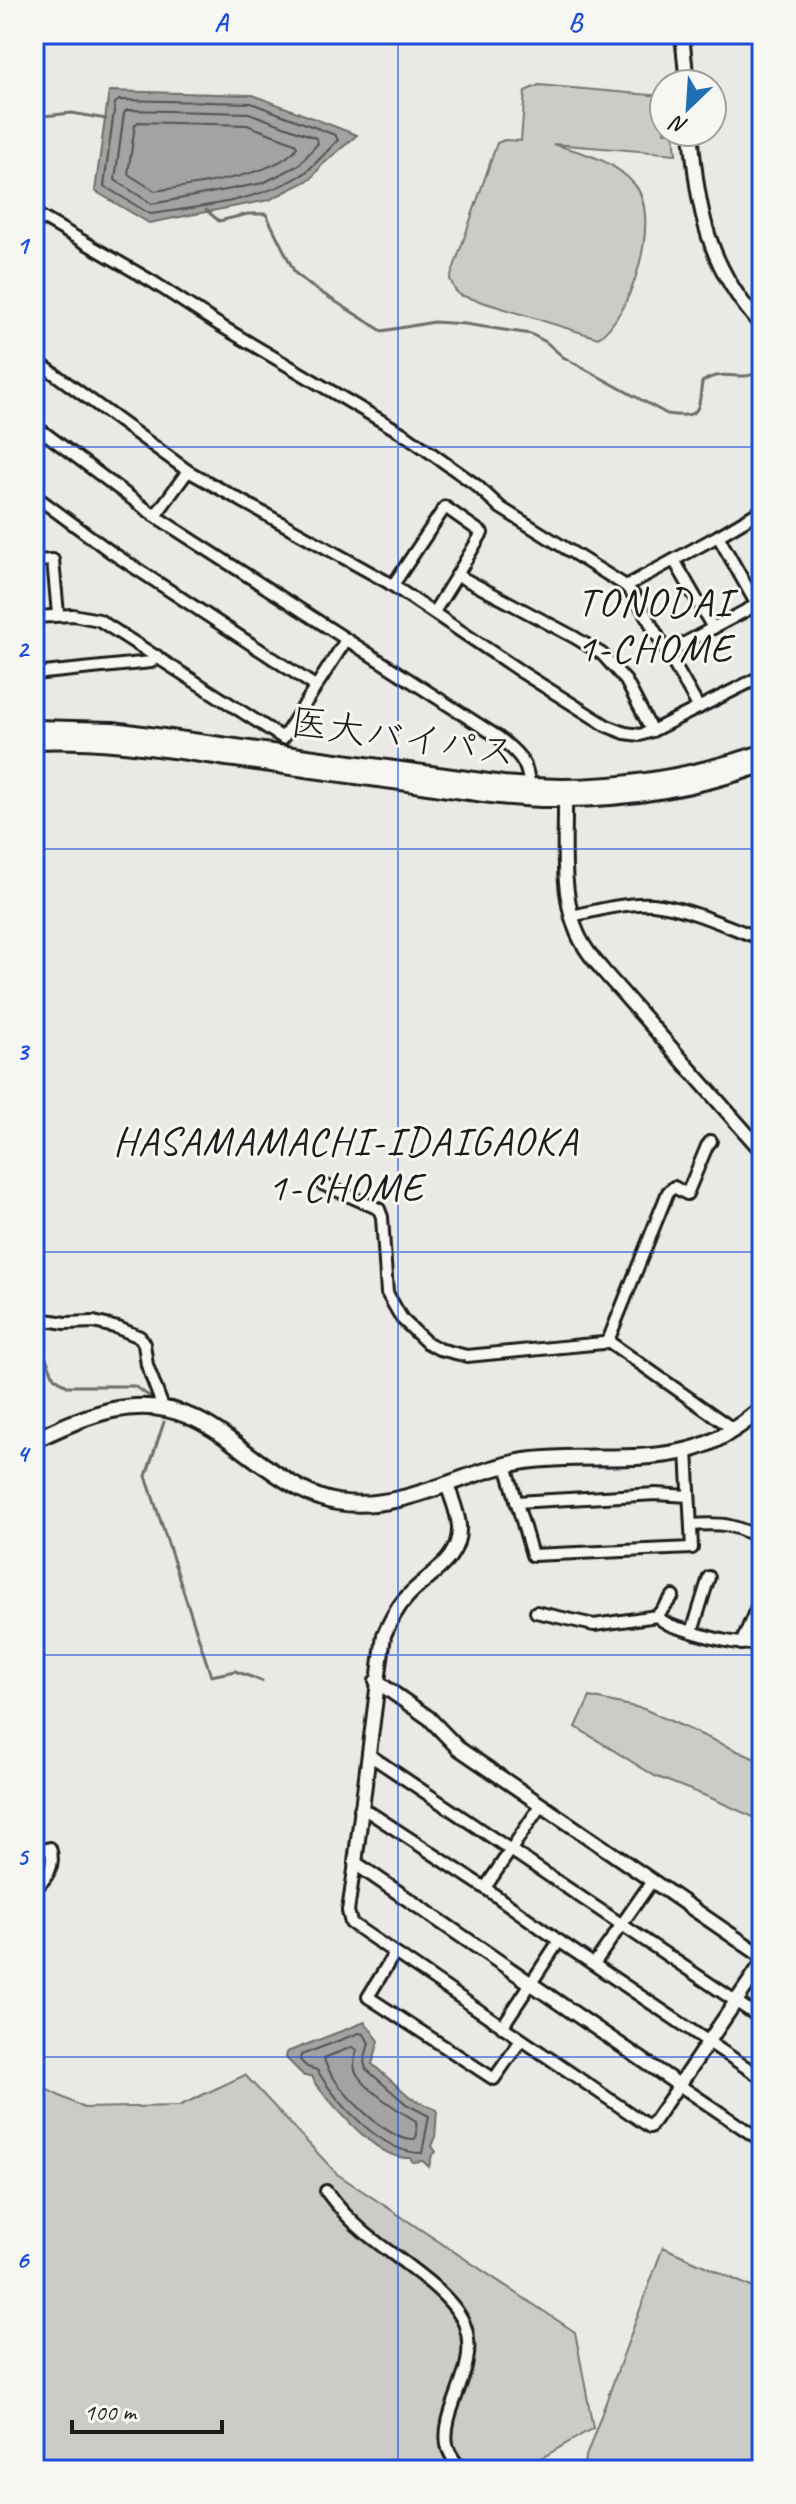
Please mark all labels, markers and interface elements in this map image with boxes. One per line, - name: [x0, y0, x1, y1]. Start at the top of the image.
- text: A: [214, 6, 229, 39]
- text: B: [568, 6, 584, 39]
- north arrow: [648, 68, 728, 148]
- text: N: [665, 108, 692, 141]
- text: 1: [16, 229, 31, 262]
- district label: TONODAI 1-CHOME: [577, 577, 739, 673]
- text: 2: [16, 632, 30, 665]
- street label: 医大バイパス: [287, 698, 519, 776]
- text: 3: [16, 1035, 30, 1068]
- district label: HASAMAMACHI-IDAIGAOKA 1-CHOME: [113, 1116, 579, 1212]
- text: 4: [16, 1437, 31, 1470]
- text: 5: [16, 1840, 30, 1873]
- text: 6: [16, 2243, 30, 2276]
- scale bar: [72, 2384, 222, 2434]
- text: 100 m: [84, 2397, 138, 2427]

